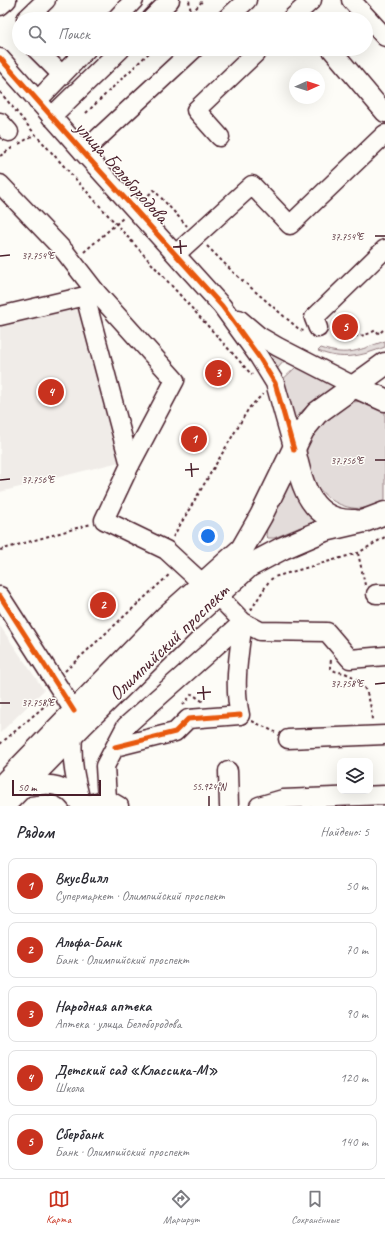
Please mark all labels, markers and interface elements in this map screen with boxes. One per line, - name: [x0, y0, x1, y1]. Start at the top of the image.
- search box: [12, 12, 373, 56]
- icon: search: [26, 23, 48, 45]
- text: Поиск: [58, 25, 90, 44]
- north arrow: [289, 68, 325, 104]
- street label: улица Белобородова: [69, 115, 176, 230]
- text: 37.754°E: [331, 230, 365, 243]
- text: 37.754°E: [22, 249, 56, 262]
- pin: 5: [332, 312, 358, 342]
- pin: 3: [205, 358, 231, 388]
- pin: 4: [38, 377, 64, 407]
- pin: 1: [181, 424, 207, 454]
- text: 37.756°E: [331, 454, 365, 467]
- text: 37.756°E: [22, 473, 56, 486]
- your location: [198, 526, 218, 546]
- street label: Олимпийский проспект: [103, 577, 235, 706]
- pin: 2: [90, 590, 116, 620]
- text: 37.758°E: [331, 677, 365, 690]
- text: 37.758°E: [22, 696, 56, 709]
- map controls: [337, 758, 373, 794]
- button: layers: [337, 758, 373, 794]
- scale bar: [12, 778, 101, 797]
- text: 50 m: [18, 780, 37, 794]
- text: 55.924°N: [192, 780, 228, 793]
- text: Рядом: [16, 822, 54, 843]
- text: Найдено: 5: [321, 824, 369, 840]
- text: ВкусВилл: [55, 869, 107, 888]
- text: 1: [27, 878, 33, 894]
- text: 50 m: [346, 878, 368, 894]
- text: Супермаркет · Олимпийский проспект: [55, 888, 225, 904]
- text: Альфа-Банк: [55, 933, 121, 952]
- text: 2: [27, 942, 33, 958]
- text: 70 m: [346, 942, 368, 958]
- text: Банк · Олимпийский проспект: [55, 952, 189, 968]
- text: Народная аптека: [55, 997, 151, 1016]
- text: 3: [27, 1006, 33, 1022]
- text: 90 m: [346, 1006, 368, 1022]
- text: Аптека · улица Белобородова: [55, 1016, 181, 1032]
- text: Детский сад «Классика-М»: [55, 1061, 218, 1080]
- text: 4: [27, 1070, 33, 1086]
- text: 120 m: [340, 1070, 368, 1086]
- text: Школа: [55, 1080, 84, 1096]
- text: Сбербанк: [55, 1125, 103, 1144]
- text: 5: [27, 1134, 33, 1150]
- text: 140 m: [340, 1134, 368, 1150]
- text: Банк · Олимпийский проспект: [55, 1144, 189, 1160]
- tab: Карта: [46, 1188, 71, 1226]
- tab: Маршрут: [163, 1188, 199, 1226]
- tab: Сохранённые: [291, 1188, 339, 1226]

